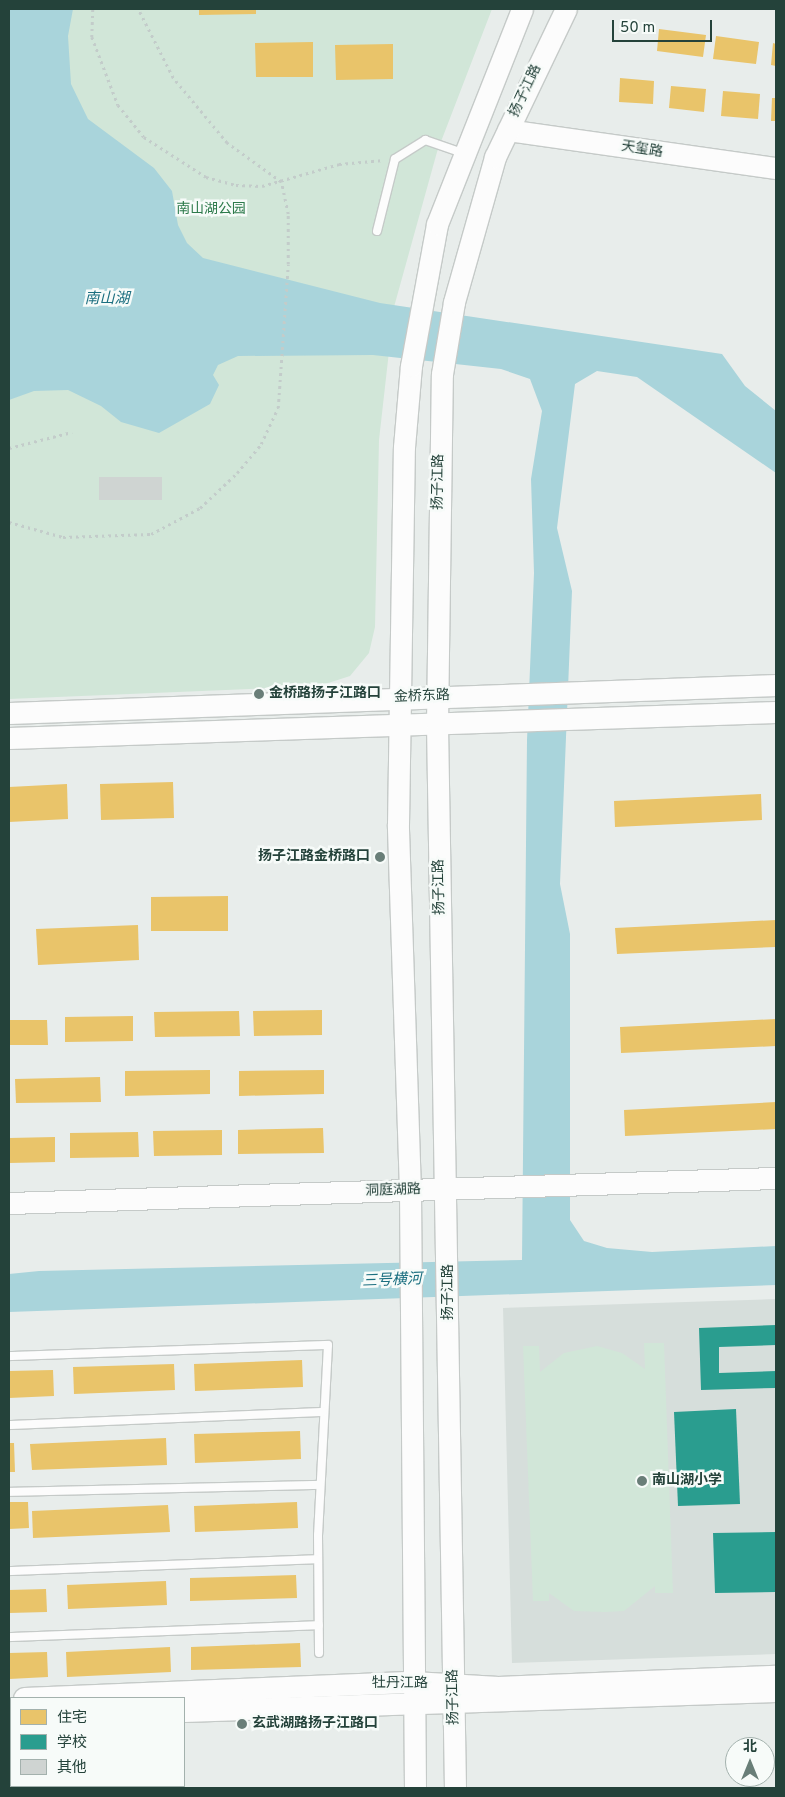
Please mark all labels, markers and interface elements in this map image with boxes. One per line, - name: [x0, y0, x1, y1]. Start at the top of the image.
- scale bar: [615, 10, 715, 42]
- text: 50 m: [620, 19, 655, 38]
- street label: 扬子江路: [507, 62, 545, 120]
- street label: 天玺路: [620, 138, 664, 162]
- park label: 南山湖公园: [176, 202, 246, 218]
- water label: 南山湖: [85, 291, 129, 309]
- street label: 扬子江路: [430, 454, 448, 510]
- place label: 金桥路扬子江路口: [269, 686, 381, 702]
- marker: 金桥路扬子江路口: [253, 688, 265, 700]
- street label: 金桥东路: [394, 688, 450, 706]
- place label: 扬子江路金桥路口: [258, 849, 370, 865]
- marker: 扬子江路金桥路口: [374, 851, 386, 863]
- street label: 扬子江路: [431, 859, 449, 915]
- street label: 洞庭湖路: [365, 1182, 421, 1200]
- street label: 扬子江路: [441, 1264, 457, 1320]
- water label: 三号横河: [362, 1271, 422, 1291]
- place label: 南山湖小学: [652, 1473, 722, 1489]
- marker: 南山湖小学: [636, 1475, 648, 1487]
- street label: 扬子江路: [445, 1669, 463, 1725]
- street label: 牡丹江路: [372, 1676, 428, 1692]
- legend: [10, 1697, 185, 1787]
- text: 住宅: [57, 1709, 87, 1728]
- place label: 玄武湖路扬子江路口: [252, 1716, 378, 1732]
- marker: 玄武湖路扬子江路口: [236, 1718, 248, 1730]
- text: 学校: [57, 1734, 87, 1753]
- north arrow: [725, 1737, 775, 1787]
- text: 北: [743, 1739, 757, 1756]
- text: 其他: [57, 1759, 87, 1778]

